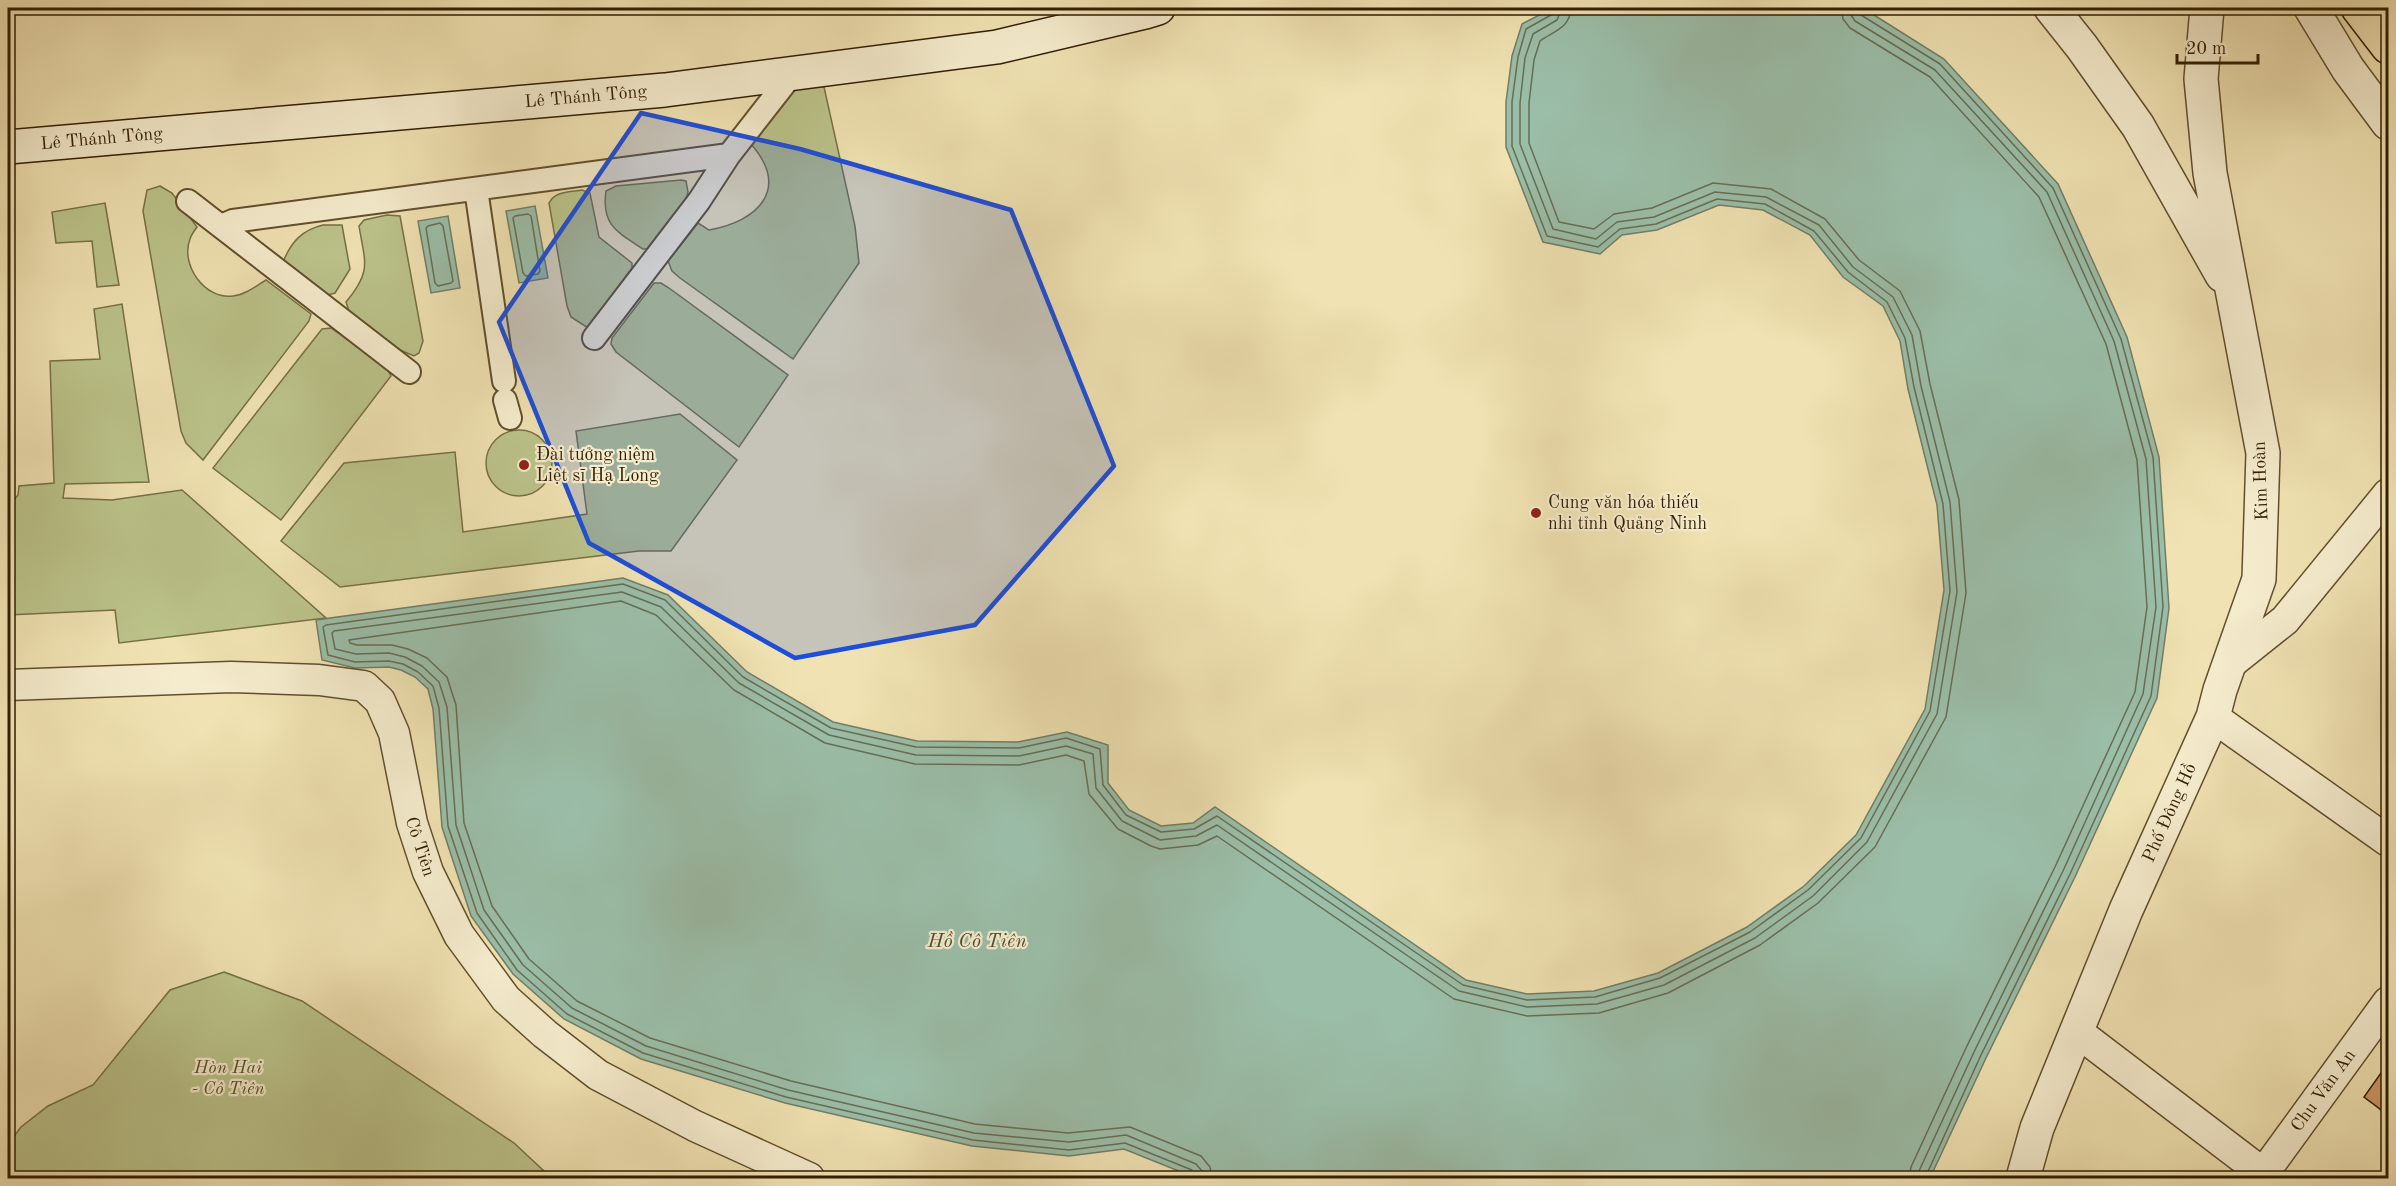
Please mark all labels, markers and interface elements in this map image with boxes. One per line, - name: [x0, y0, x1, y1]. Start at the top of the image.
- scale bar: [2177, 27, 2258, 65]
- text: 20 m: [2186, 40, 2226, 58]
- street label: Lê Thánh Tông: [524, 83, 648, 111]
- street label: Lê Thánh Tông: [40, 125, 164, 153]
- street label: Kim Hoàn: [2251, 441, 2271, 521]
- place label: Đài tưởng niệm Liệt sĩ Hạ Long: [536, 446, 659, 485]
- marker: Đài tưởng niệm Liệt sĩ Hạ Long: [517, 458, 531, 472]
- place label: Cung văn hóa thiếu nhi tỉnh Quảng Ninh: [1548, 493, 1707, 533]
- marker: Cung văn hóa thiếu nhi tỉnh Quảng Ninh: [1529, 506, 1543, 520]
- street label: Phố Đông Hồ: [2140, 759, 2200, 865]
- street label: Cô Tiên: [402, 815, 438, 879]
- water label: Hồ Cô Tiên: [926, 931, 1027, 952]
- street label: Chu Văn An: [2288, 1046, 2359, 1135]
- park label: Hòn Hai - Cô Tiên: [191, 1059, 265, 1098]

